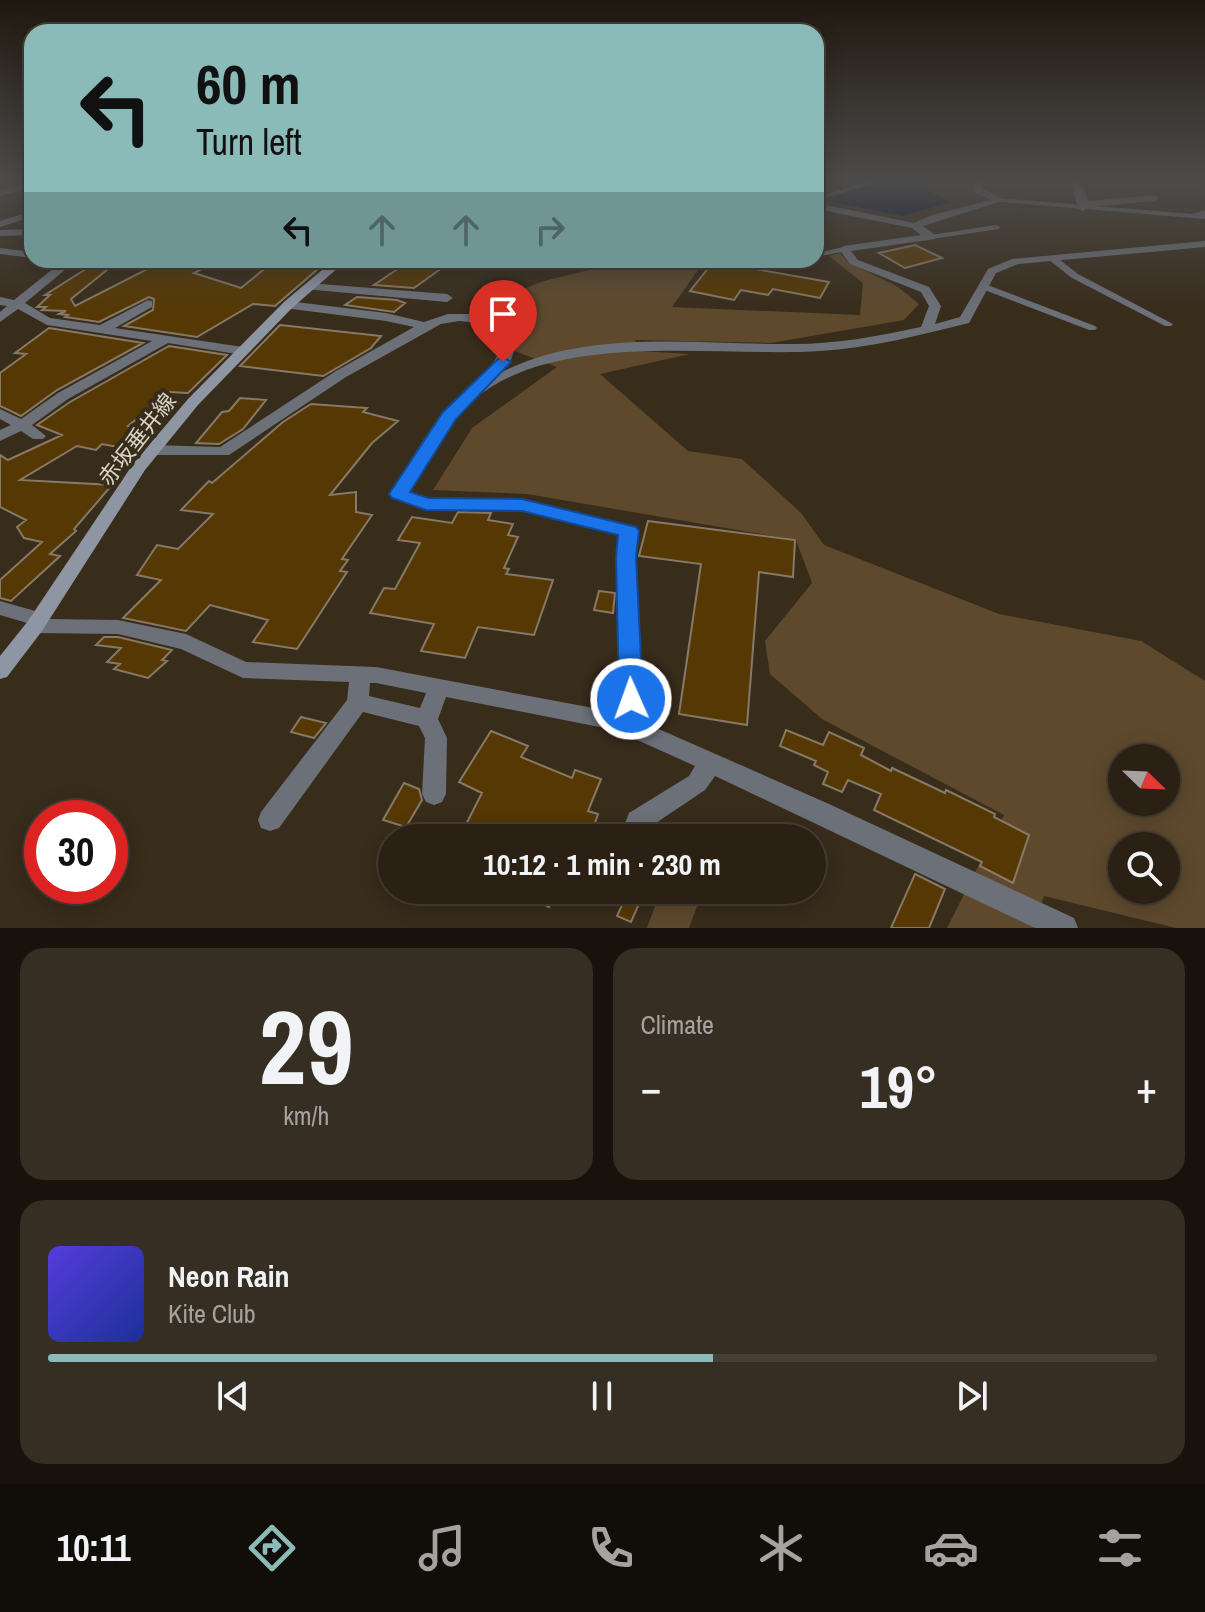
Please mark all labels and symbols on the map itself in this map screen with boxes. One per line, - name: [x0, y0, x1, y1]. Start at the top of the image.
- pin: [469, 280, 537, 362]
- street label: 赤坂垂井線: [91, 386, 183, 492]
- position arrow: [589, 657, 673, 741]
- north arrow: [1108, 744, 1180, 816]
- speed limit sign: 30: [24, 800, 128, 904]

